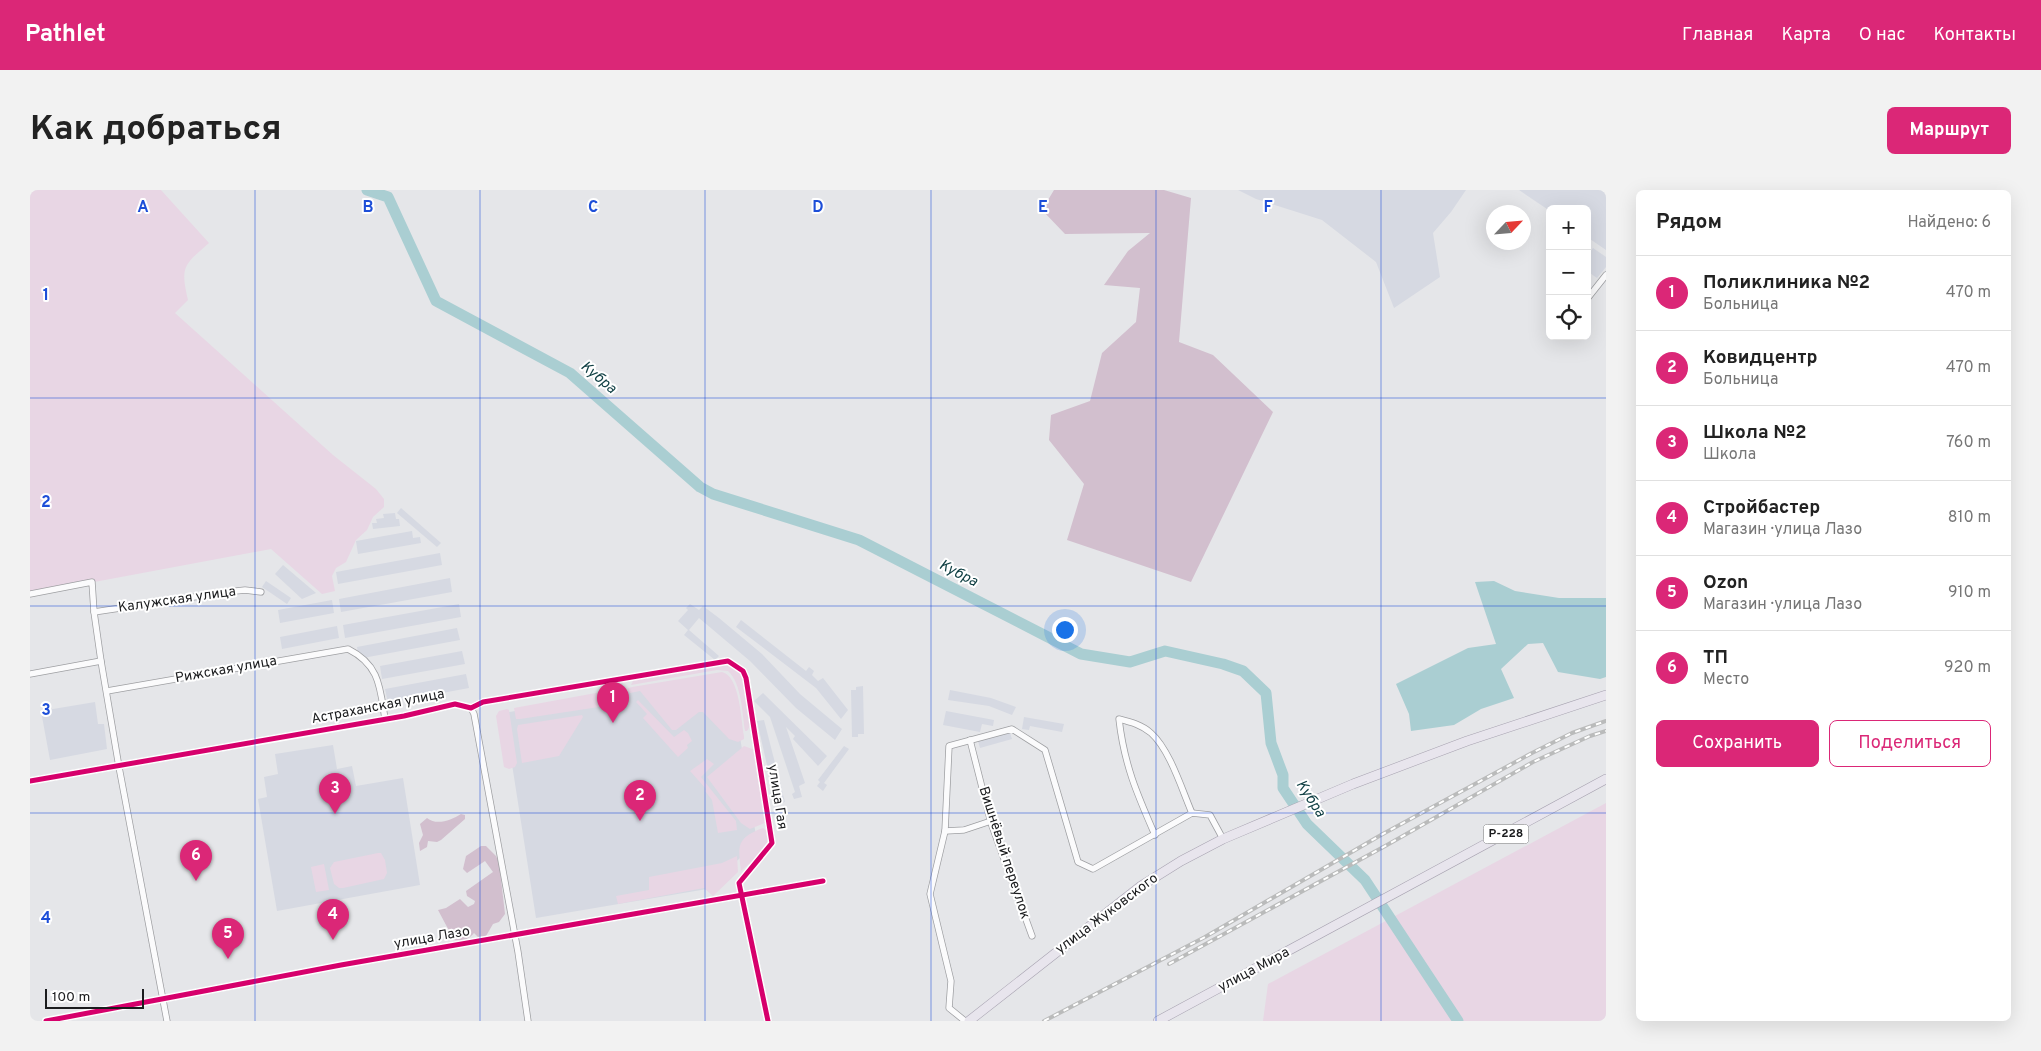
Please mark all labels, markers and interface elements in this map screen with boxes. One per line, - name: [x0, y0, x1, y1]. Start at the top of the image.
- text: Pathlet: [25, 20, 106, 50]
- text: Главная: [1682, 24, 1753, 47]
- text: Карта: [1781, 24, 1831, 47]
- text: О нас: [1859, 24, 1905, 47]
- text: Контакты: [1933, 24, 2016, 47]
- button: Маршрут: [1887, 107, 2011, 154]
- text: Как добраться: [30, 108, 282, 152]
- text: A: [137, 198, 149, 218]
- text: B: [362, 198, 374, 218]
- text: C: [588, 198, 598, 218]
- text: D: [812, 198, 824, 218]
- text: E: [1038, 198, 1048, 218]
- text: F: [1263, 198, 1273, 218]
- north arrow: [1486, 205, 1531, 250]
- map controls: [1546, 205, 1591, 340]
- button: +: [1546, 205, 1591, 250]
- text: Рядом: [1656, 209, 1722, 236]
- text: Найдено: 6: [1908, 213, 1991, 233]
- button: −: [1546, 250, 1591, 295]
- text: Поликлиника №2: [1703, 271, 1870, 295]
- text: 1: [1669, 283, 1675, 303]
- text: 470 m: [1946, 283, 1991, 303]
- text: 1: [43, 286, 49, 306]
- button: locate: [1546, 295, 1591, 340]
- text: Больница: [1703, 295, 1778, 315]
- text: Ковидцентр: [1703, 346, 1817, 370]
- water label: Кубра: [576, 358, 620, 399]
- text: 2: [1667, 358, 1677, 378]
- text: 470 m: [1946, 358, 1991, 378]
- text: Больница: [1703, 370, 1778, 390]
- text: Школа №2: [1703, 421, 1807, 445]
- text: 3: [1667, 433, 1677, 453]
- text: 760 m: [1946, 433, 1991, 453]
- text: Школа: [1703, 445, 1756, 465]
- text: 2: [41, 493, 51, 513]
- text: Стройбастер: [1703, 496, 1820, 520]
- text: 4: [1667, 508, 1677, 528]
- text: 810 m: [1948, 508, 1991, 528]
- text: Магазин · улица Лазо: [1703, 520, 1862, 540]
- water label: Кубра: [935, 556, 981, 592]
- text: Ozon: [1703, 571, 1748, 595]
- street label: Калужская улица: [117, 583, 237, 617]
- text: 5: [1667, 583, 1677, 603]
- text: 910 m: [1948, 583, 1991, 603]
- text: Магазин · улица Лазо: [1703, 595, 1862, 615]
- your location: [1052, 617, 1078, 643]
- text: ТП: [1703, 646, 1728, 670]
- street label: Рижская улица: [174, 653, 278, 687]
- text: 6: [1667, 658, 1677, 678]
- text: 920 m: [1944, 658, 1991, 678]
- text: Место: [1703, 670, 1749, 690]
- pin: 1: [597, 682, 629, 723]
- street label: Астраханская улица: [310, 686, 446, 728]
- text: 3: [41, 701, 51, 721]
- button: Сохранить: [1656, 720, 1819, 767]
- button: Поделиться: [1829, 720, 1991, 767]
- street label: улица Гая: [763, 763, 791, 831]
- pin: 3: [319, 773, 351, 814]
- water label: Кубра: [1291, 777, 1329, 822]
- pin: 2: [624, 780, 656, 821]
- street label: Вишнёвый переулок: [975, 785, 1033, 921]
- road number: Р-228: [1484, 824, 1528, 844]
- pin: 6: [180, 840, 212, 881]
- street label: улица Жуковского: [1052, 870, 1162, 958]
- pin: 4: [317, 899, 349, 940]
- text: 4: [41, 909, 51, 929]
- pin: 5: [212, 918, 244, 959]
- street label: улица Лазо: [393, 923, 471, 953]
- street label: улица Мира: [1215, 944, 1293, 996]
- scale bar: [45, 986, 144, 1009]
- text: 100 m: [52, 989, 90, 1006]

